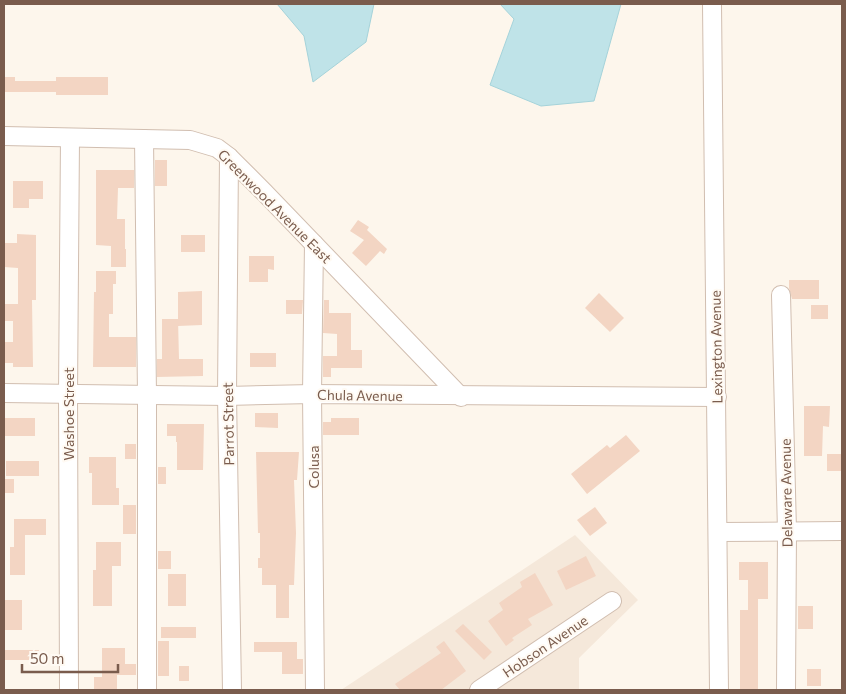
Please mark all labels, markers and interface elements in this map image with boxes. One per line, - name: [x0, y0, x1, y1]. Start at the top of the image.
- street label: Greenwood Avenue East: [215, 146, 336, 267]
- street label: Lexington Avenue: [707, 290, 725, 404]
- street label: Washoe Street: [60, 367, 77, 461]
- street label: Parrot Street: [219, 382, 237, 466]
- street label: Chula Avenue: [317, 386, 403, 404]
- street label: Delaware Avenue: [777, 438, 795, 548]
- street label: Colusa: [305, 445, 322, 489]
- street label: Hobson Avenue: [499, 611, 591, 681]
- scale bar: [22, 642, 119, 674]
- text: 50 m: [30, 649, 64, 667]

